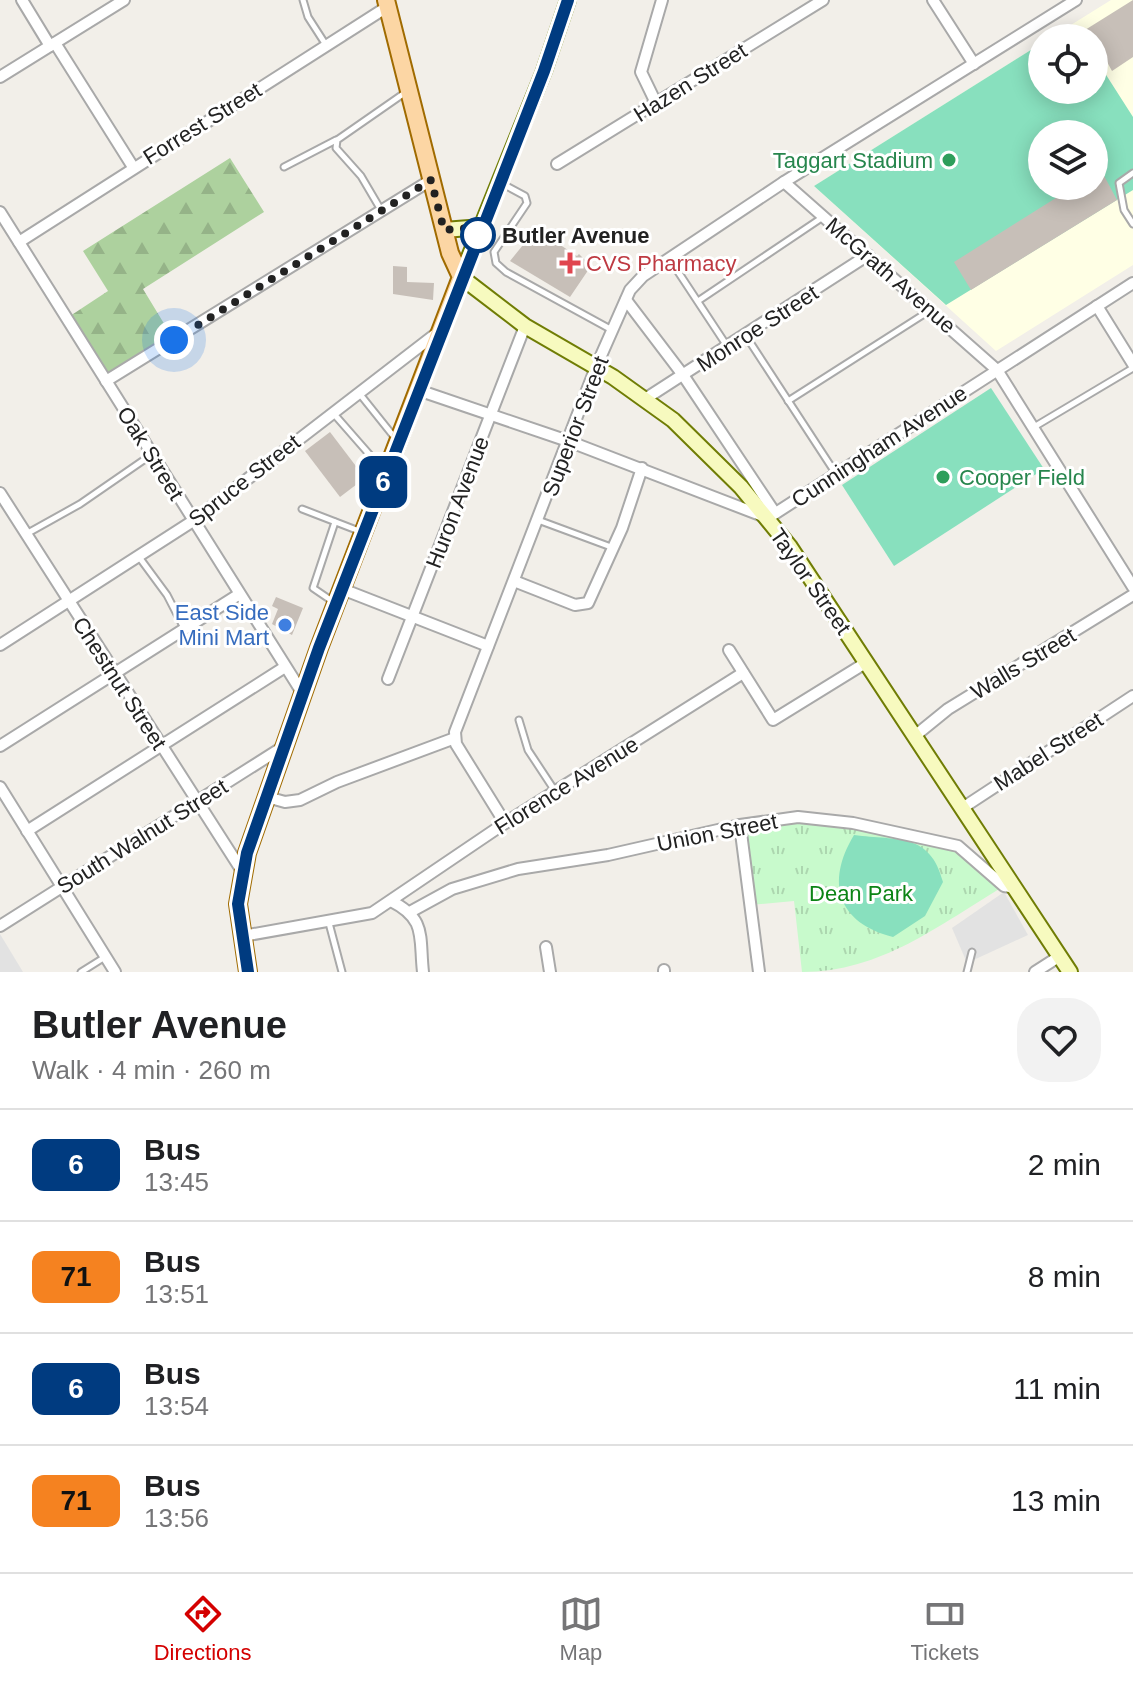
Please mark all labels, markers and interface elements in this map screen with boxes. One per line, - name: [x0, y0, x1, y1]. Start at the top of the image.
- map controls: [1028, 24, 1108, 200]
- button: locate: [1028, 24, 1108, 104]
- street label: Hazen Street: [629, 38, 751, 127]
- street label: Forrest Street: [139, 77, 266, 170]
- button: layers: [1028, 120, 1108, 200]
- place label: Taggart Stadium: [773, 148, 933, 173]
- marker: Taggart Stadium: [940, 151, 958, 169]
- street label: McGrath Avenue: [821, 212, 961, 338]
- marker: Butler Avenue: [461, 218, 495, 252]
- place label: Butler Avenue: [502, 223, 650, 248]
- place label: CVS Pharmacy: [586, 251, 736, 276]
- marker: CVS Pharmacy: [561, 254, 579, 272]
- street label: Monroe Street: [692, 280, 823, 377]
- your location: [154, 320, 194, 360]
- street label: Superior Street: [537, 353, 614, 500]
- street label: Cunningham Avenue: [787, 380, 972, 512]
- street label: Oak Street: [112, 402, 189, 504]
- street label: Spruce Street: [184, 429, 305, 532]
- street label: Huron Avenue: [421, 433, 494, 572]
- line badge: 6: [357, 456, 409, 508]
- place label: Cooper Field: [959, 465, 1085, 490]
- text: 6: [375, 466, 391, 497]
- marker: Cooper Field: [934, 468, 952, 486]
- street label: Taylor Street: [765, 524, 856, 639]
- place label: East Side Mini Mart: [175, 600, 269, 650]
- street label: Chestnut Street: [67, 612, 172, 754]
- marker: East Side Mini Mart: [276, 616, 294, 634]
- street label: Walls Street: [966, 622, 1080, 704]
- street label: Mabel Street: [989, 707, 1107, 796]
- street label: Florence Avenue: [490, 731, 643, 840]
- street label: South Walnut Street: [52, 774, 232, 899]
- street label: Union Street: [655, 809, 780, 856]
- park label: Dean Park: [809, 881, 914, 906]
- button: heart: [1017, 998, 1101, 1082]
- text: Butler Avenue: [32, 1004, 287, 1046]
- text: Walk · 4 min · 260 m: [32, 1055, 271, 1085]
- text: Bus: [144, 1133, 201, 1166]
- text: 2 min: [1028, 1148, 1101, 1181]
- text: 6: [68, 1149, 84, 1180]
- text: 13:45: [144, 1167, 209, 1197]
- text: Bus: [144, 1245, 201, 1278]
- text: 8 min: [1028, 1260, 1101, 1293]
- text: 71: [60, 1261, 92, 1292]
- text: 13:51: [144, 1279, 209, 1309]
- text: Bus: [144, 1357, 201, 1390]
- text: 11 min: [1013, 1372, 1101, 1405]
- text: 6: [68, 1373, 84, 1404]
- text: 13:54: [144, 1391, 209, 1421]
- text: Bus: [144, 1469, 201, 1502]
- text: 13 min: [1011, 1484, 1101, 1517]
- text: 71: [60, 1485, 92, 1516]
- text: 13:56: [144, 1503, 209, 1533]
- tab: Directions: [154, 1592, 252, 1666]
- tab: Map: [559, 1592, 603, 1666]
- tab: Tickets: [910, 1592, 979, 1666]

